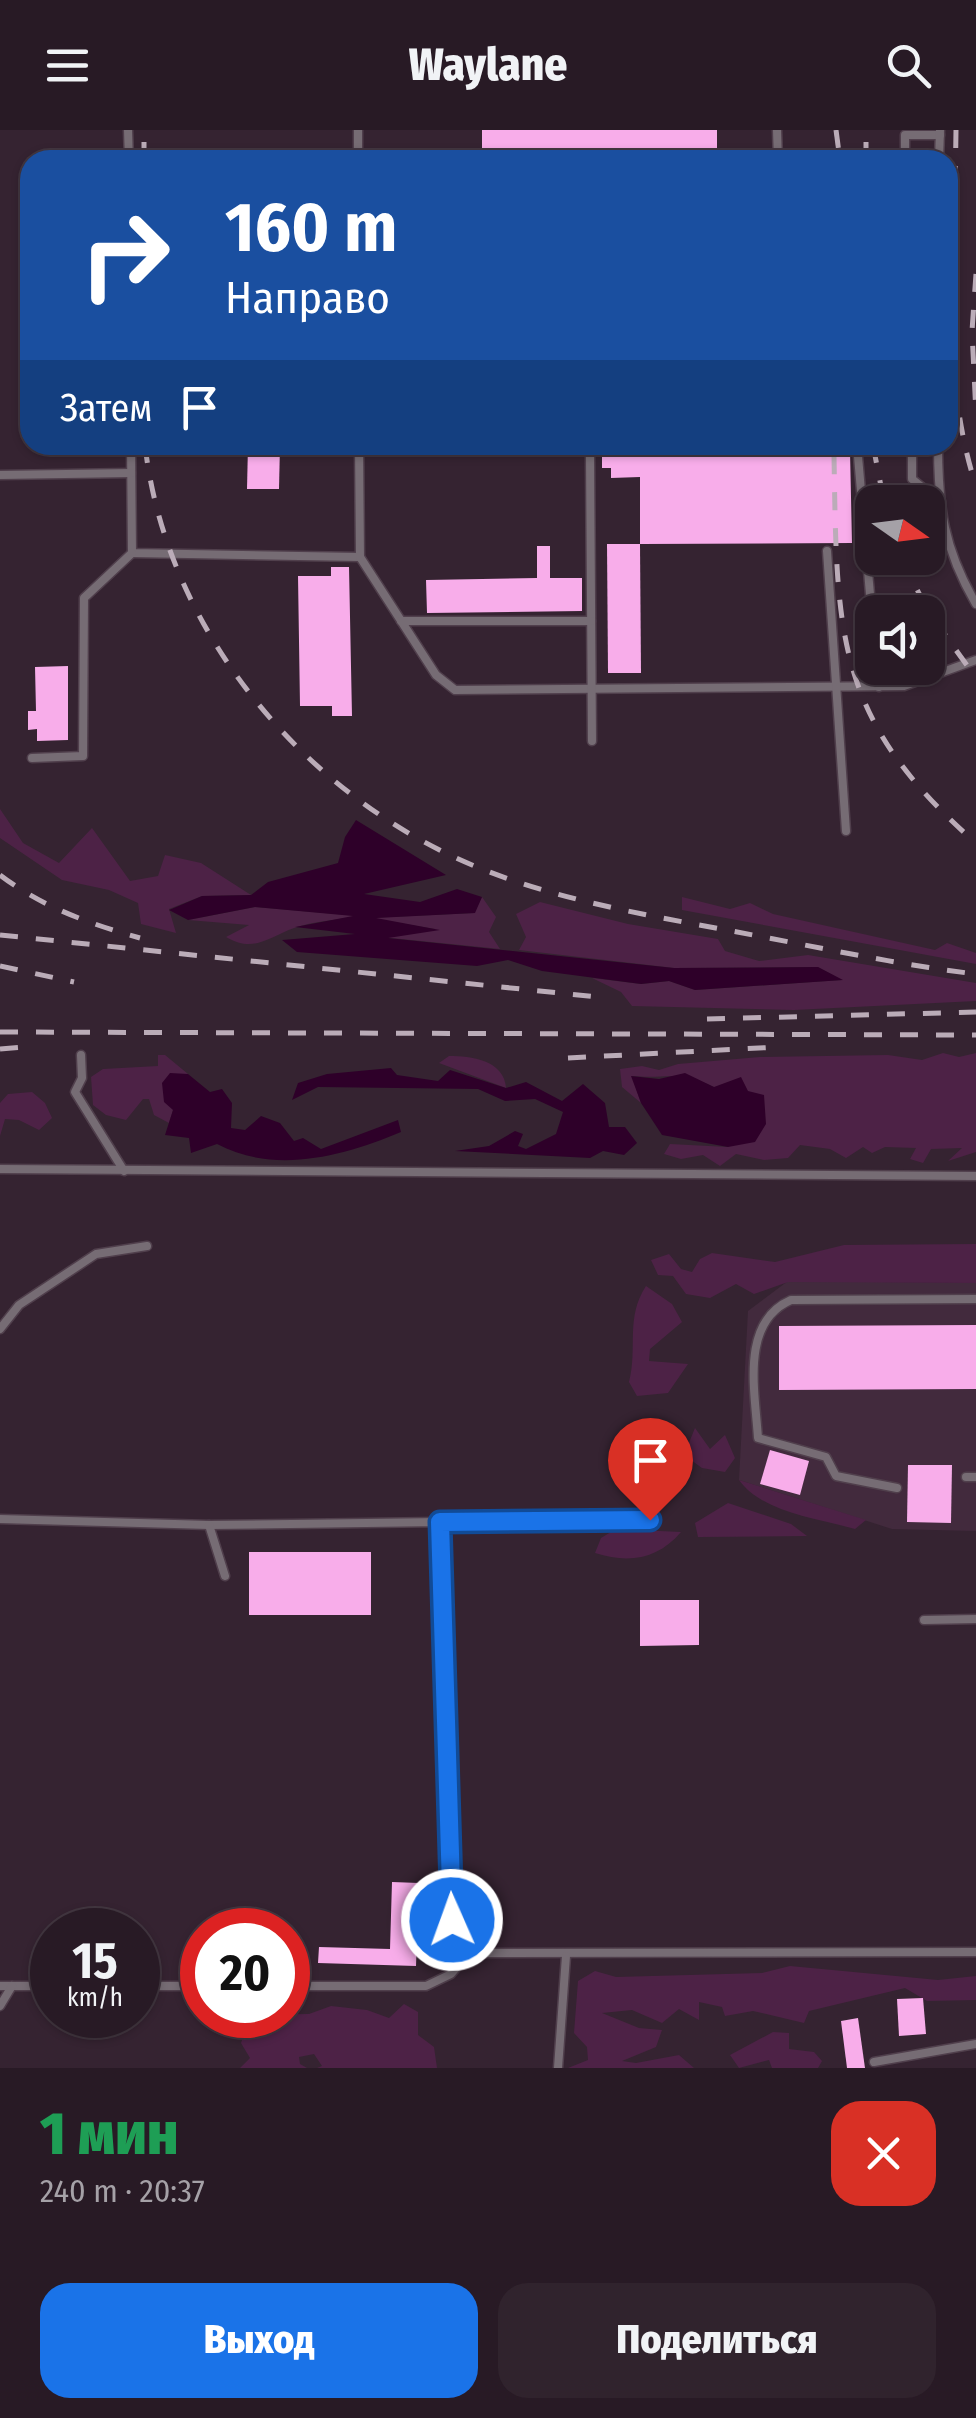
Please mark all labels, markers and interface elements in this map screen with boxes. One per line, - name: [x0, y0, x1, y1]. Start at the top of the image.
- icon: menu: [40, 38, 95, 93]
- text: Waylane: [409, 38, 567, 92]
- icon: search: [881, 38, 936, 93]
- text: 160 m: [225, 186, 397, 270]
- icon: right: [60, 190, 190, 320]
- text: Направо: [225, 271, 390, 325]
- icon: arrive: [172, 380, 227, 435]
- text: Затем: [60, 385, 152, 431]
- north arrow: [855, 485, 945, 575]
- map controls: [855, 485, 945, 685]
- button: sound: [855, 595, 945, 685]
- pin: [608, 1418, 693, 1521]
- icon: arrive: [623, 1433, 678, 1488]
- position arrow: [400, 1868, 504, 1972]
- speed limit sign: 20: [180, 1908, 310, 2038]
- text: 15: [72, 1931, 118, 1991]
- text: km/h: [67, 1983, 123, 2013]
- text: 1 мин: [40, 2098, 179, 2170]
- button: close: [831, 2101, 936, 2206]
- text: 240 m · 20:37: [40, 2172, 205, 2210]
- button: Выход: [40, 2283, 478, 2398]
- button: Поделиться: [498, 2283, 936, 2398]

